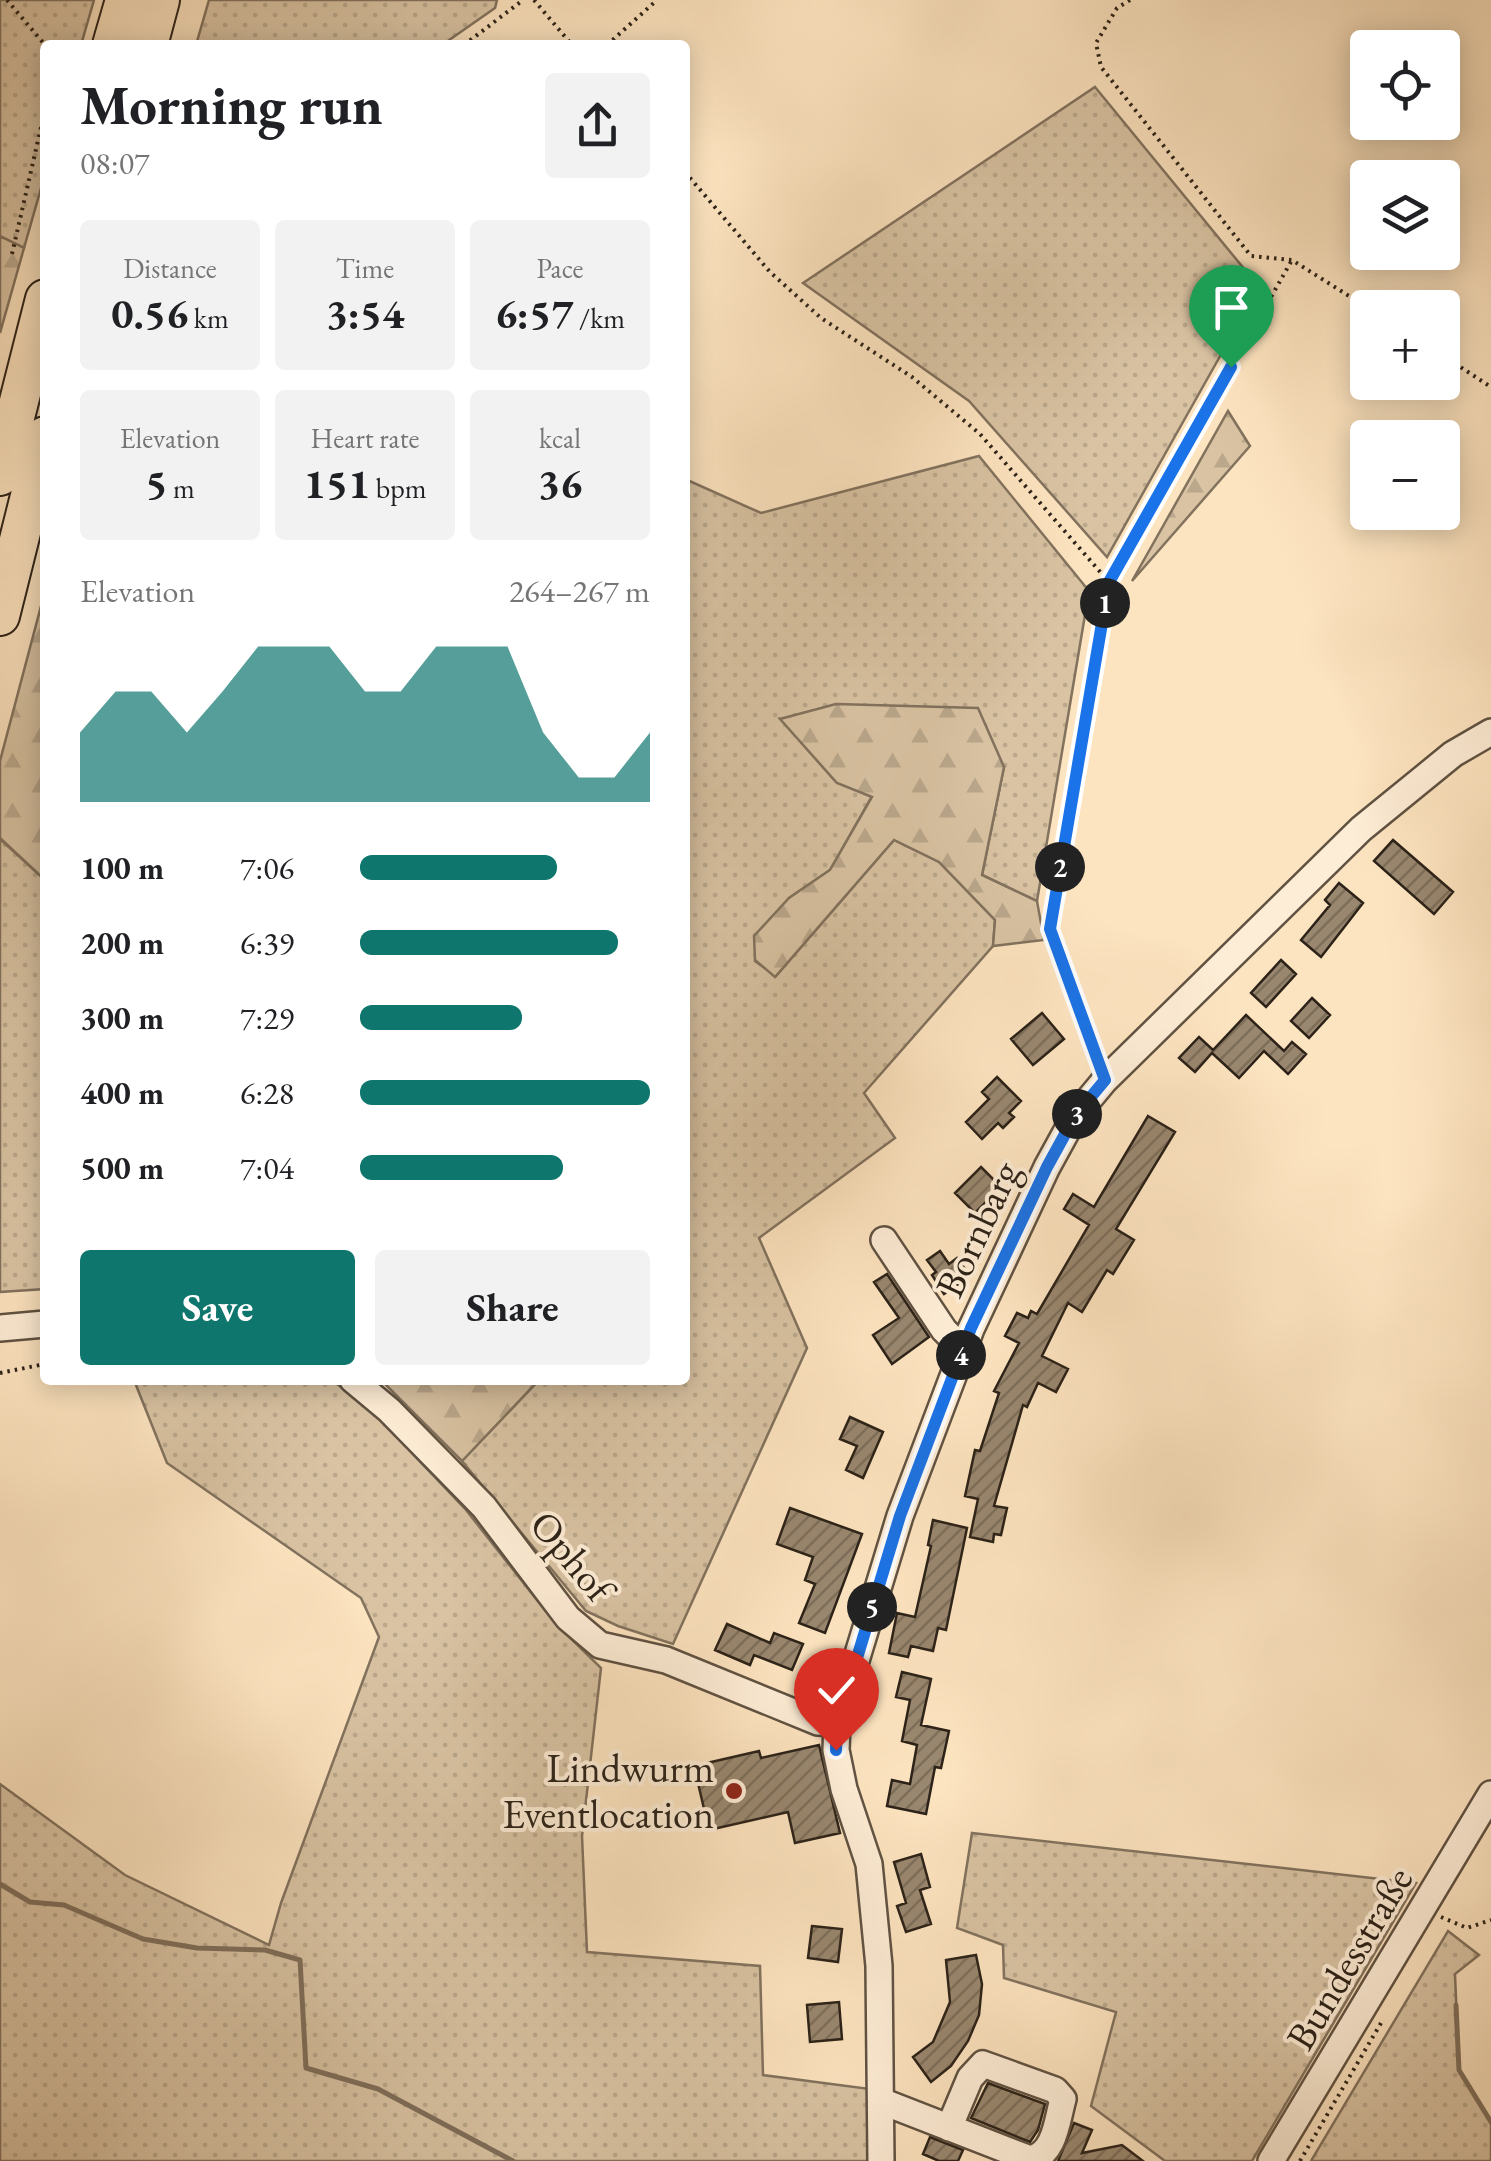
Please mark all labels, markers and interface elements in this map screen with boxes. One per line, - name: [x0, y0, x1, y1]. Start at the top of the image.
- map controls: [1350, 30, 1460, 530]
- button: locate: [1350, 30, 1460, 140]
- text: Morning run: [80, 69, 383, 140]
- button: share: [545, 73, 650, 178]
- text: 08:07: [80, 142, 149, 184]
- button: layers: [1350, 160, 1460, 270]
- text: Distance: [123, 250, 217, 286]
- text: Time: [336, 250, 394, 286]
- text: Pace: [537, 250, 583, 286]
- pin: [1189, 265, 1274, 368]
- icon: arrive: [1204, 280, 1259, 335]
- text: 0.56: [111, 286, 188, 341]
- text: 3:54: [326, 286, 404, 341]
- text: 6:57: [495, 286, 573, 341]
- button: +: [1350, 290, 1460, 400]
- text: km: [188, 300, 229, 336]
- text: /km: [573, 300, 625, 336]
- text: Elevation: [120, 420, 220, 456]
- text: Heart rate: [311, 420, 419, 456]
- text: kcal: [539, 420, 581, 456]
- button: −: [1350, 420, 1460, 530]
- text: 5: [145, 456, 167, 511]
- text: 151: [304, 456, 370, 511]
- text: 36: [538, 456, 582, 511]
- text: m: [167, 470, 195, 506]
- text: bpm: [370, 470, 427, 506]
- text: Elevation: [80, 570, 195, 612]
- text: 264–267 m: [509, 570, 650, 612]
- pin: 1: [1080, 578, 1130, 628]
- text: 1: [1098, 585, 1112, 621]
- pin: 2: [1035, 842, 1085, 892]
- text: 100 m: [80, 847, 164, 889]
- text: 7:06: [240, 847, 294, 889]
- text: 2: [1053, 849, 1067, 885]
- text: 200 m: [80, 922, 164, 964]
- text: 6:39: [240, 922, 294, 964]
- text: 300 m: [80, 997, 164, 1039]
- text: 7:29: [240, 997, 294, 1039]
- text: 400 m: [80, 1072, 164, 1114]
- text: 6:28: [240, 1072, 294, 1114]
- pin: 3: [1052, 1089, 1102, 1139]
- text: 3: [1070, 1096, 1084, 1132]
- text: 500 m: [80, 1147, 164, 1189]
- text: 7:04: [240, 1147, 294, 1189]
- street label: Bornbarg: [923, 1152, 1031, 1305]
- button: Save: [80, 1250, 355, 1365]
- button: Share: [375, 1250, 650, 1365]
- pin: 4: [936, 1330, 986, 1380]
- text: 4: [954, 1337, 968, 1373]
- street label: Ophof: [519, 1500, 628, 1616]
- pin: 5: [847, 1582, 897, 1632]
- text: 5: [865, 1589, 879, 1625]
- pin: [794, 1648, 879, 1751]
- icon: check: [809, 1663, 864, 1718]
- place label: Lindwurm Eventlocation: [503, 1742, 714, 1840]
- marker: Lindwurm Eventlocation: [723, 1780, 745, 1802]
- street label: Bundesstraße: [1274, 1857, 1424, 2059]

